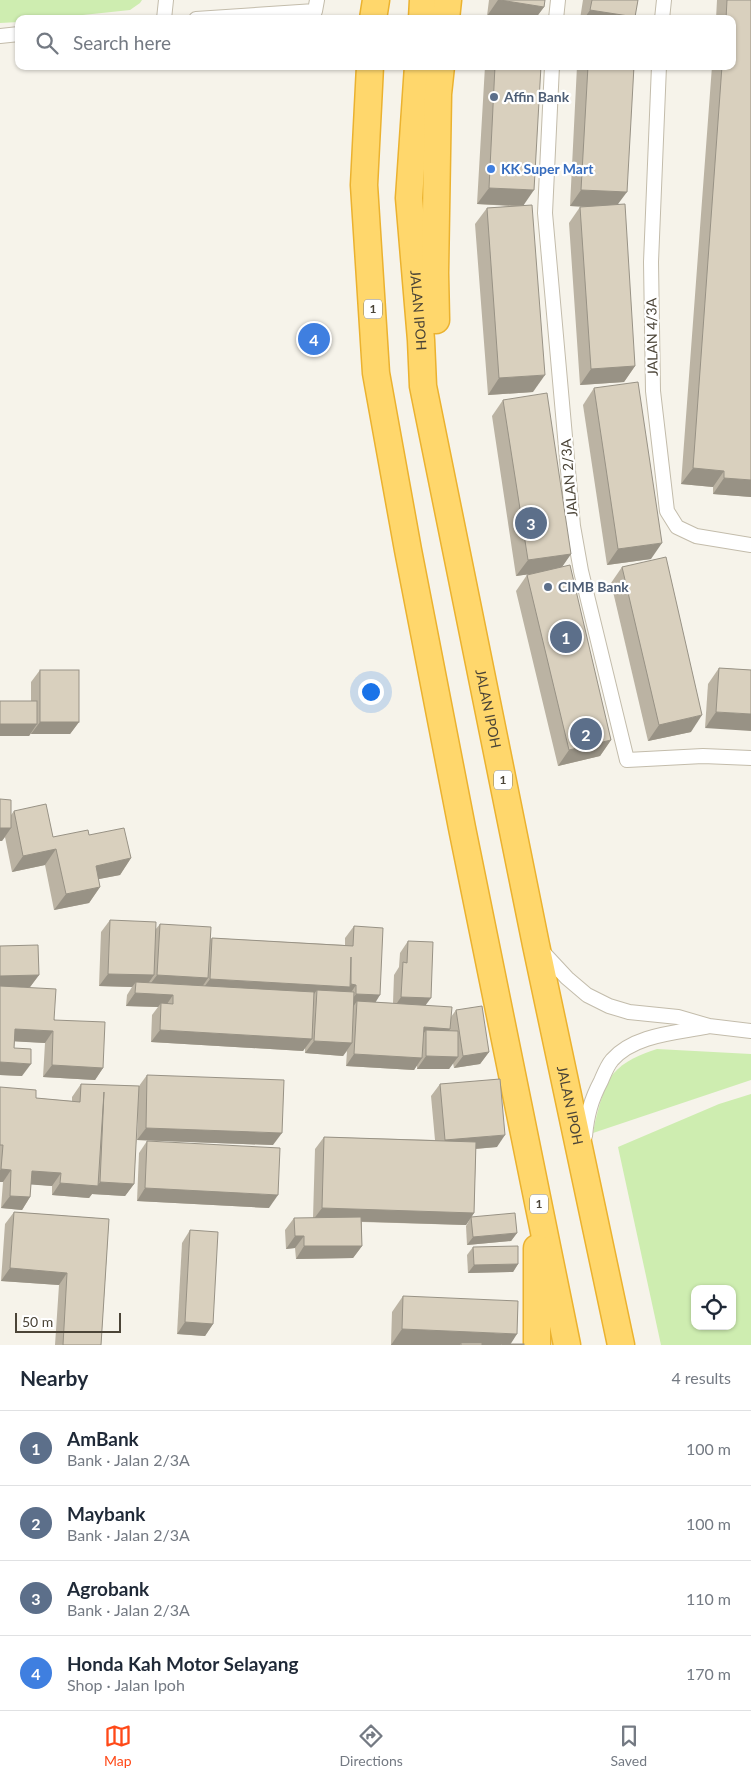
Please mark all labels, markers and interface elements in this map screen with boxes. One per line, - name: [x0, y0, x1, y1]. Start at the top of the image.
- search box: [15, 15, 736, 70]
- icon: search: [33, 29, 61, 57]
- text: Search here: [73, 31, 171, 54]
- place label: Affin Bank: [503, 88, 570, 105]
- marker: Affin Bank: [488, 91, 500, 103]
- place label: KK Super Mart: [501, 160, 594, 177]
- marker: KK Super Mart: [485, 163, 497, 175]
- street label: JALAN IPOH: [407, 269, 430, 351]
- street label: JALAN 4/3A: [642, 297, 661, 376]
- road number: 1: [364, 300, 382, 318]
- pin: 4: [298, 320, 330, 358]
- street label: JALAN 2/3A: [557, 438, 580, 518]
- pin: 3: [515, 504, 547, 542]
- place label: CIMB Bank: [558, 578, 629, 595]
- marker: CIMB Bank: [542, 581, 554, 593]
- pin: 1: [550, 618, 582, 656]
- street label: JALAN IPOH: [472, 667, 505, 750]
- your location: [358, 679, 384, 705]
- pin: 2: [570, 715, 602, 753]
- road number: 1: [494, 770, 512, 790]
- street label: JALAN IPOH: [554, 1064, 587, 1146]
- road number: 1: [530, 1194, 548, 1214]
- map controls: [691, 1285, 736, 1330]
- button: locate: [691, 1285, 736, 1330]
- scale bar: [15, 1310, 121, 1333]
- text: 50 m: [22, 1313, 53, 1330]
- text: Nearby: [20, 1365, 88, 1390]
- text: 4 results: [671, 1368, 731, 1387]
- text: AmBank: [67, 1427, 139, 1450]
- text: 1: [31, 1439, 41, 1458]
- text: 100 m: [686, 1439, 731, 1458]
- text: Bank · Jalan 2/3A: [67, 1450, 190, 1469]
- text: Maybank: [67, 1502, 145, 1525]
- text: 2: [31, 1514, 41, 1533]
- text: 100 m: [686, 1514, 731, 1533]
- text: Bank · Jalan 2/3A: [67, 1525, 190, 1544]
- text: Agrobank: [67, 1577, 149, 1600]
- text: 3: [31, 1589, 41, 1608]
- text: 110 m: [686, 1589, 731, 1608]
- text: Bank · Jalan 2/3A: [67, 1600, 190, 1619]
- text: Honda Kah Motor Selayang: [67, 1652, 298, 1675]
- text: 4: [31, 1664, 41, 1683]
- text: 170 m: [686, 1664, 731, 1683]
- text: Shop · Jalan Ipoh: [67, 1675, 185, 1694]
- tab: Map: [104, 1722, 132, 1769]
- tab: Directions: [340, 1722, 403, 1769]
- tab: Saved: [611, 1722, 647, 1769]

